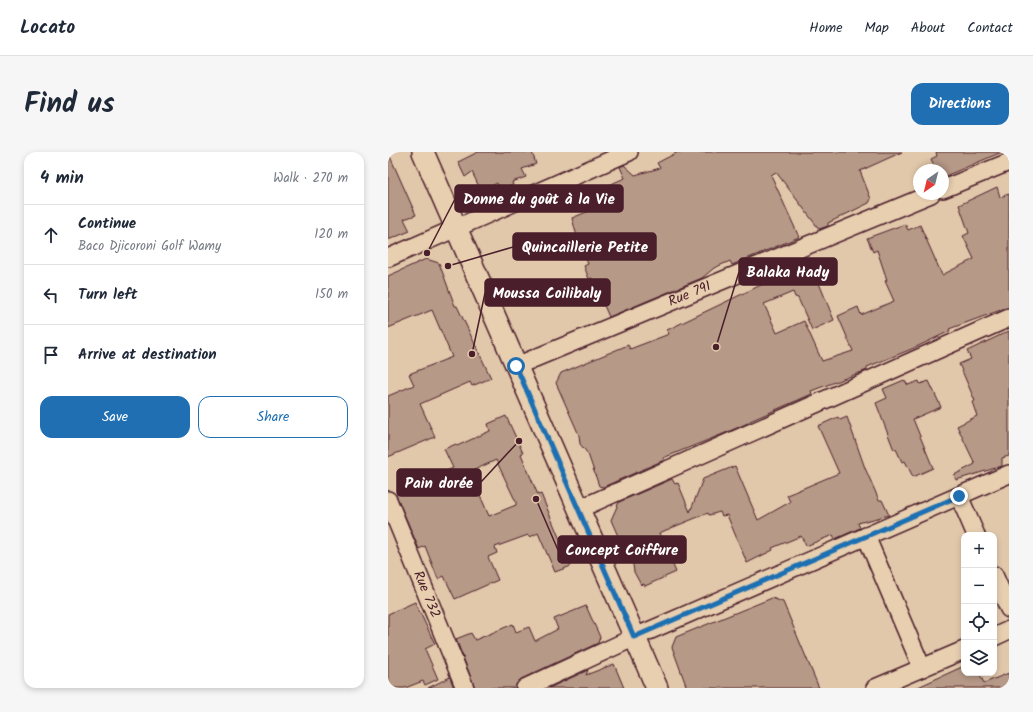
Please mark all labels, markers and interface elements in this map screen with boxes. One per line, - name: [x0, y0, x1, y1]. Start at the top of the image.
- text: Locato: [20, 13, 75, 43]
- text: Home: [809, 17, 843, 39]
- text: Map: [865, 17, 889, 39]
- text: About: [911, 17, 945, 39]
- text: Contact: [967, 17, 1013, 39]
- text: Find us: [24, 82, 115, 127]
- button: Directions: [911, 83, 1009, 125]
- north arrow: [913, 164, 949, 200]
- text: 4 min: [40, 165, 84, 192]
- text: Walk · 270 m: [273, 168, 348, 189]
- callout: Donne du goût à la Vie: [455, 185, 623, 212]
- text: Donne du goût à la Vie: [463, 188, 615, 212]
- text: Continue: [78, 212, 136, 236]
- icon: ahead: [40, 224, 62, 246]
- text: 120 m: [314, 224, 348, 245]
- callout: Quincaillerie Petite: [513, 233, 656, 260]
- text: Baco Djicoroni Golf Wamy: [78, 236, 221, 257]
- text: Quincaillerie Petite: [522, 236, 649, 260]
- callout: Balaka Hady: [739, 258, 837, 285]
- text: Balaka Hady: [747, 261, 830, 285]
- street label: Rue 791: [665, 275, 714, 313]
- callout: Moussa Coilibaly: [485, 279, 610, 306]
- text: Moussa Coilibaly: [493, 282, 602, 306]
- text: Turn left: [78, 283, 138, 307]
- icon: left: [40, 284, 62, 306]
- text: 150 m: [315, 284, 348, 305]
- text: Arrive at destination: [78, 343, 217, 367]
- icon: arrive: [40, 344, 62, 366]
- route start: [507, 357, 525, 375]
- button: Save: [40, 396, 190, 438]
- button: Share: [198, 396, 348, 438]
- callout: Pain dorée: [397, 469, 481, 496]
- text: Pain dorée: [405, 472, 474, 496]
- route end: [950, 487, 968, 505]
- map controls: [961, 532, 997, 676]
- button: +: [961, 532, 997, 568]
- callout: Concept Coiffure: [558, 536, 686, 563]
- text: Concept Coiffure: [566, 539, 679, 563]
- street label: Rue 732: [407, 567, 446, 621]
- button: −: [961, 568, 997, 604]
- button: locate: [961, 604, 997, 640]
- button: layers: [961, 640, 997, 676]

